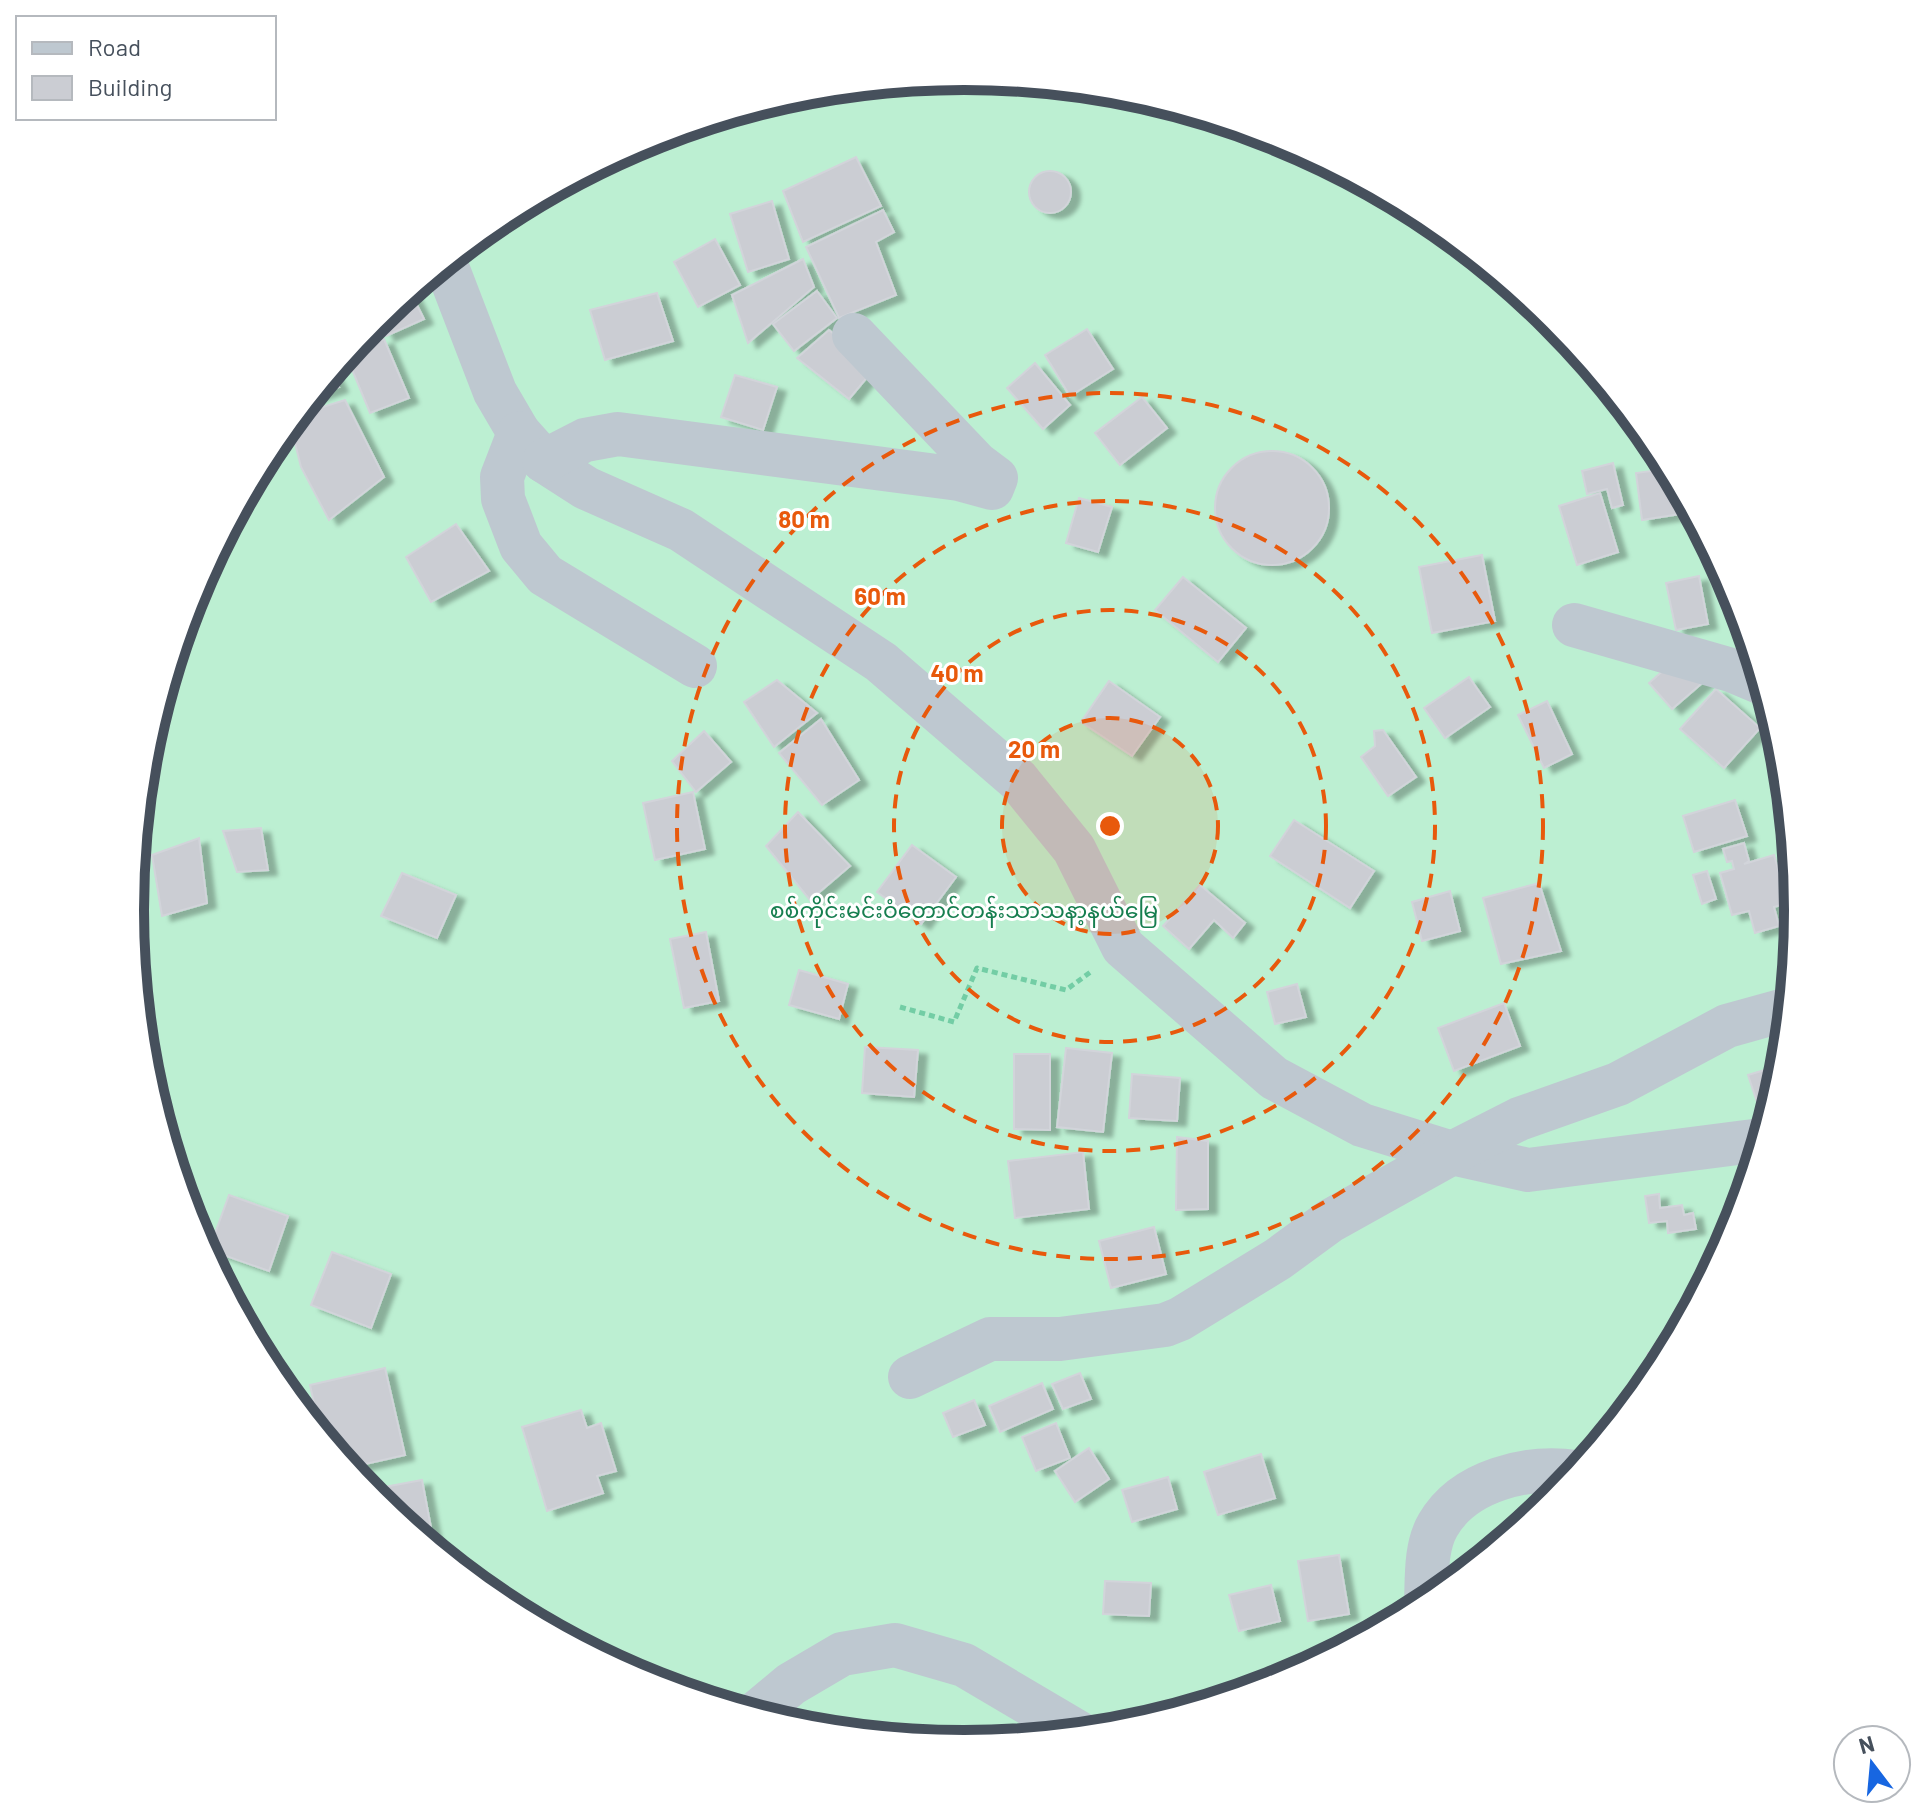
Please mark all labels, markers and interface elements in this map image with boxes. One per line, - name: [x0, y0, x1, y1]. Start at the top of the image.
- legend: [16, 16, 276, 120]
- text: Road: [88, 32, 141, 61]
- text: Building: [88, 72, 172, 101]
- text: 80 m: [778, 504, 830, 533]
- text: 60 m: [854, 581, 906, 610]
- text: 40 m: [930, 658, 984, 687]
- text: 20 m: [1008, 734, 1060, 763]
- centre of rings: [1096, 812, 1124, 840]
- park label: စစ်ကိုင်းမင်းဝံတောင်တန်းသာသနာ့နယ်မြေ: [770, 895, 1158, 928]
- north arrow: [1832, 1724, 1912, 1804]
- text: N: [1856, 1729, 1877, 1758]

